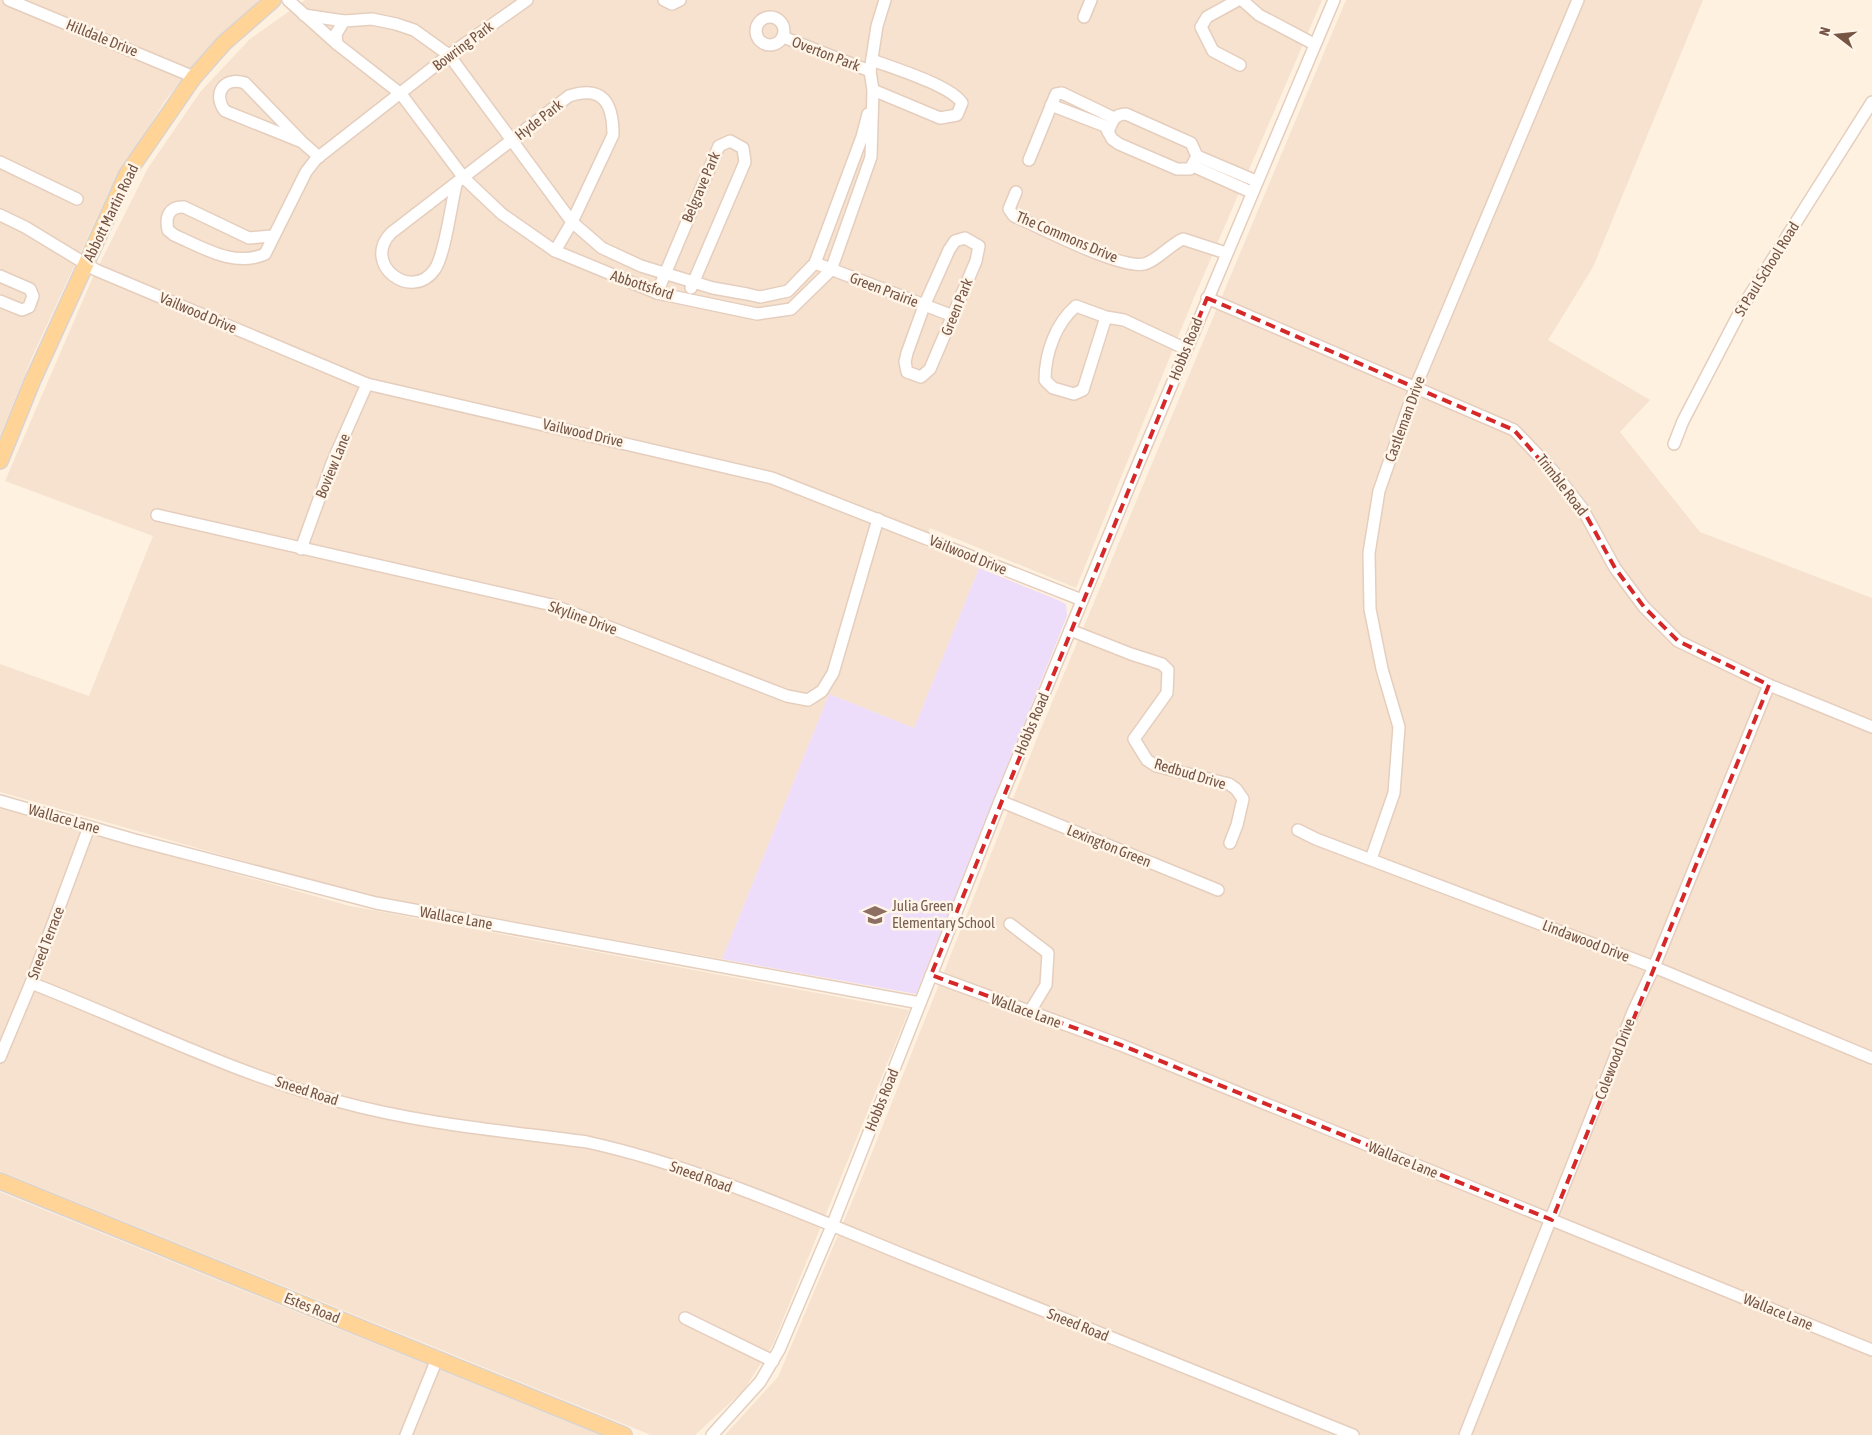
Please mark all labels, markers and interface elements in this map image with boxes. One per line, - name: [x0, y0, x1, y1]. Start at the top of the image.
- north arrow: [1812, 10, 1862, 60]
- street label: Hilldale Drive: [64, 15, 141, 60]
- street label: Bowring Park: [429, 17, 497, 74]
- text: N: [1816, 25, 1833, 38]
- street label: Overton Park: [790, 33, 863, 74]
- street label: Hyde Park: [511, 95, 566, 143]
- street label: Belgrave Park: [678, 149, 723, 225]
- street label: Abbott Martin Road: [80, 161, 142, 264]
- street label: The Commons Drive: [1014, 207, 1121, 266]
- street label: St Paul School Road: [1731, 218, 1802, 319]
- street label: Abbottsford: [608, 266, 676, 303]
- street label: Green Prairie: [848, 269, 921, 310]
- street label: Green Park: [937, 275, 976, 338]
- street label: Vailwood Drive: [157, 289, 240, 337]
- street label: Hobbs Road: [1165, 315, 1206, 383]
- street label: Castleman Drive: [1381, 373, 1428, 464]
- street label: Vailwood Drive: [541, 415, 625, 450]
- street label: Boview Lane: [312, 431, 353, 501]
- street label: Trimble Road: [1533, 451, 1592, 519]
- street label: Vailwood Drive: [927, 531, 1010, 578]
- street label: Skyline Drive: [547, 597, 620, 638]
- street label: Hobbs Road: [1011, 690, 1052, 757]
- street label: Redbud Drive: [1152, 755, 1228, 793]
- street label: Wallace Lane: [26, 800, 102, 837]
- street label: Lexington Green: [1065, 821, 1154, 870]
- place label: Julia Green Elementary School: [892, 897, 995, 931]
- school or university icon: Julia Green Elementary School: [862, 902, 888, 928]
- street label: Wallace Lane: [418, 903, 494, 932]
- street label: Sneed Terrace: [24, 904, 67, 982]
- street label: Lindawood Drive: [1540, 916, 1632, 965]
- street label: Wallace Lane: [989, 990, 1064, 1031]
- street label: Colewood Drive: [1591, 1016, 1638, 1102]
- street label: Hobbs Road: [861, 1066, 902, 1134]
- street label: Sneed Road: [274, 1072, 341, 1109]
- street label: Wallace Lane: [1366, 1138, 1441, 1181]
- street label: Sneed Road: [668, 1157, 735, 1196]
- street label: Estes Road: [282, 1289, 343, 1326]
- street label: Wallace Lane: [1741, 1290, 1816, 1333]
- street label: Sneed Road: [1045, 1305, 1111, 1345]

